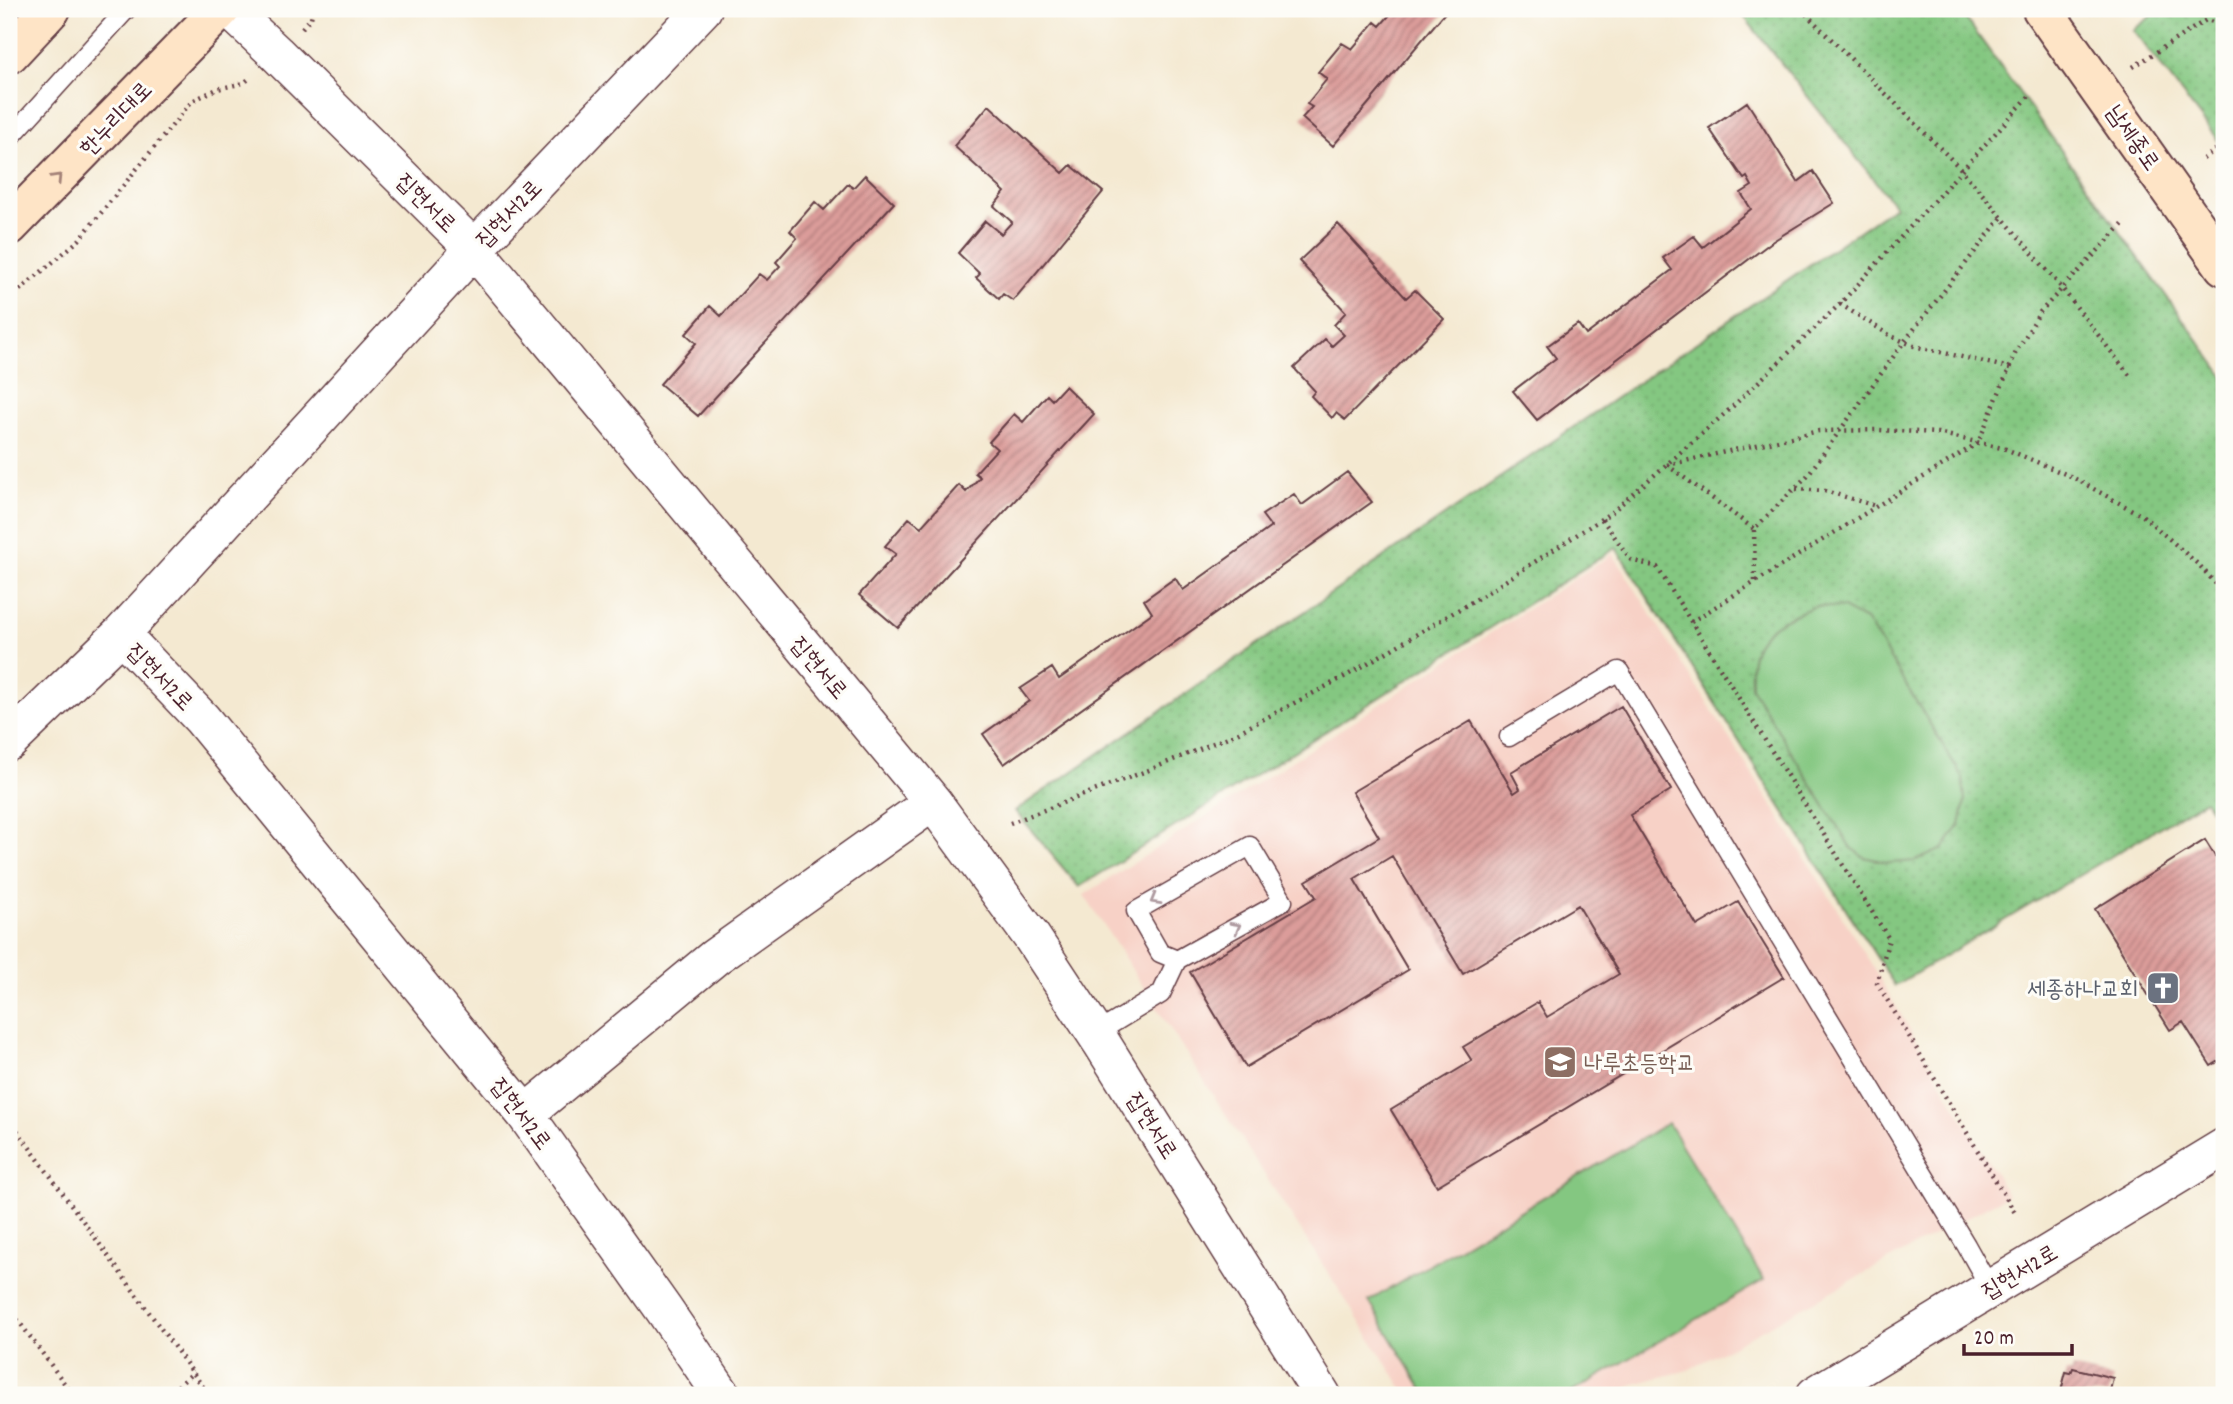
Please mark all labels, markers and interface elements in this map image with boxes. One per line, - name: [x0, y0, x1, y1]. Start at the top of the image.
- street label: 한누리대로: [74, 76, 162, 165]
- street label: 남세종로: [2096, 99, 2166, 179]
- street label: 집현서로: [387, 167, 462, 242]
- one-way arrow: [48, 173, 61, 186]
- street label: 집현서2로: [469, 174, 552, 257]
- street label: 집현서로: [781, 630, 854, 708]
- street label: 집현서2로: [117, 637, 200, 720]
- one-way arrow: [1150, 892, 1163, 905]
- one-way arrow: [1229, 922, 1242, 935]
- church icon: 세종하나교회: [2144, 969, 2182, 1007]
- place label: 세종하나교회: [2027, 975, 2138, 1008]
- school or university icon: 나루초등학교: [1541, 1043, 1579, 1081]
- place label: 나루초등학교: [1584, 1049, 1695, 1082]
- street label: 집현서2로: [481, 1072, 558, 1159]
- street label: 집현서로: [1116, 1087, 1184, 1167]
- street label: 집현서2로: [1976, 1238, 2065, 1310]
- scale bar: [1964, 1313, 2072, 1357]
- text: 20 m: [1974, 1325, 2014, 1355]

